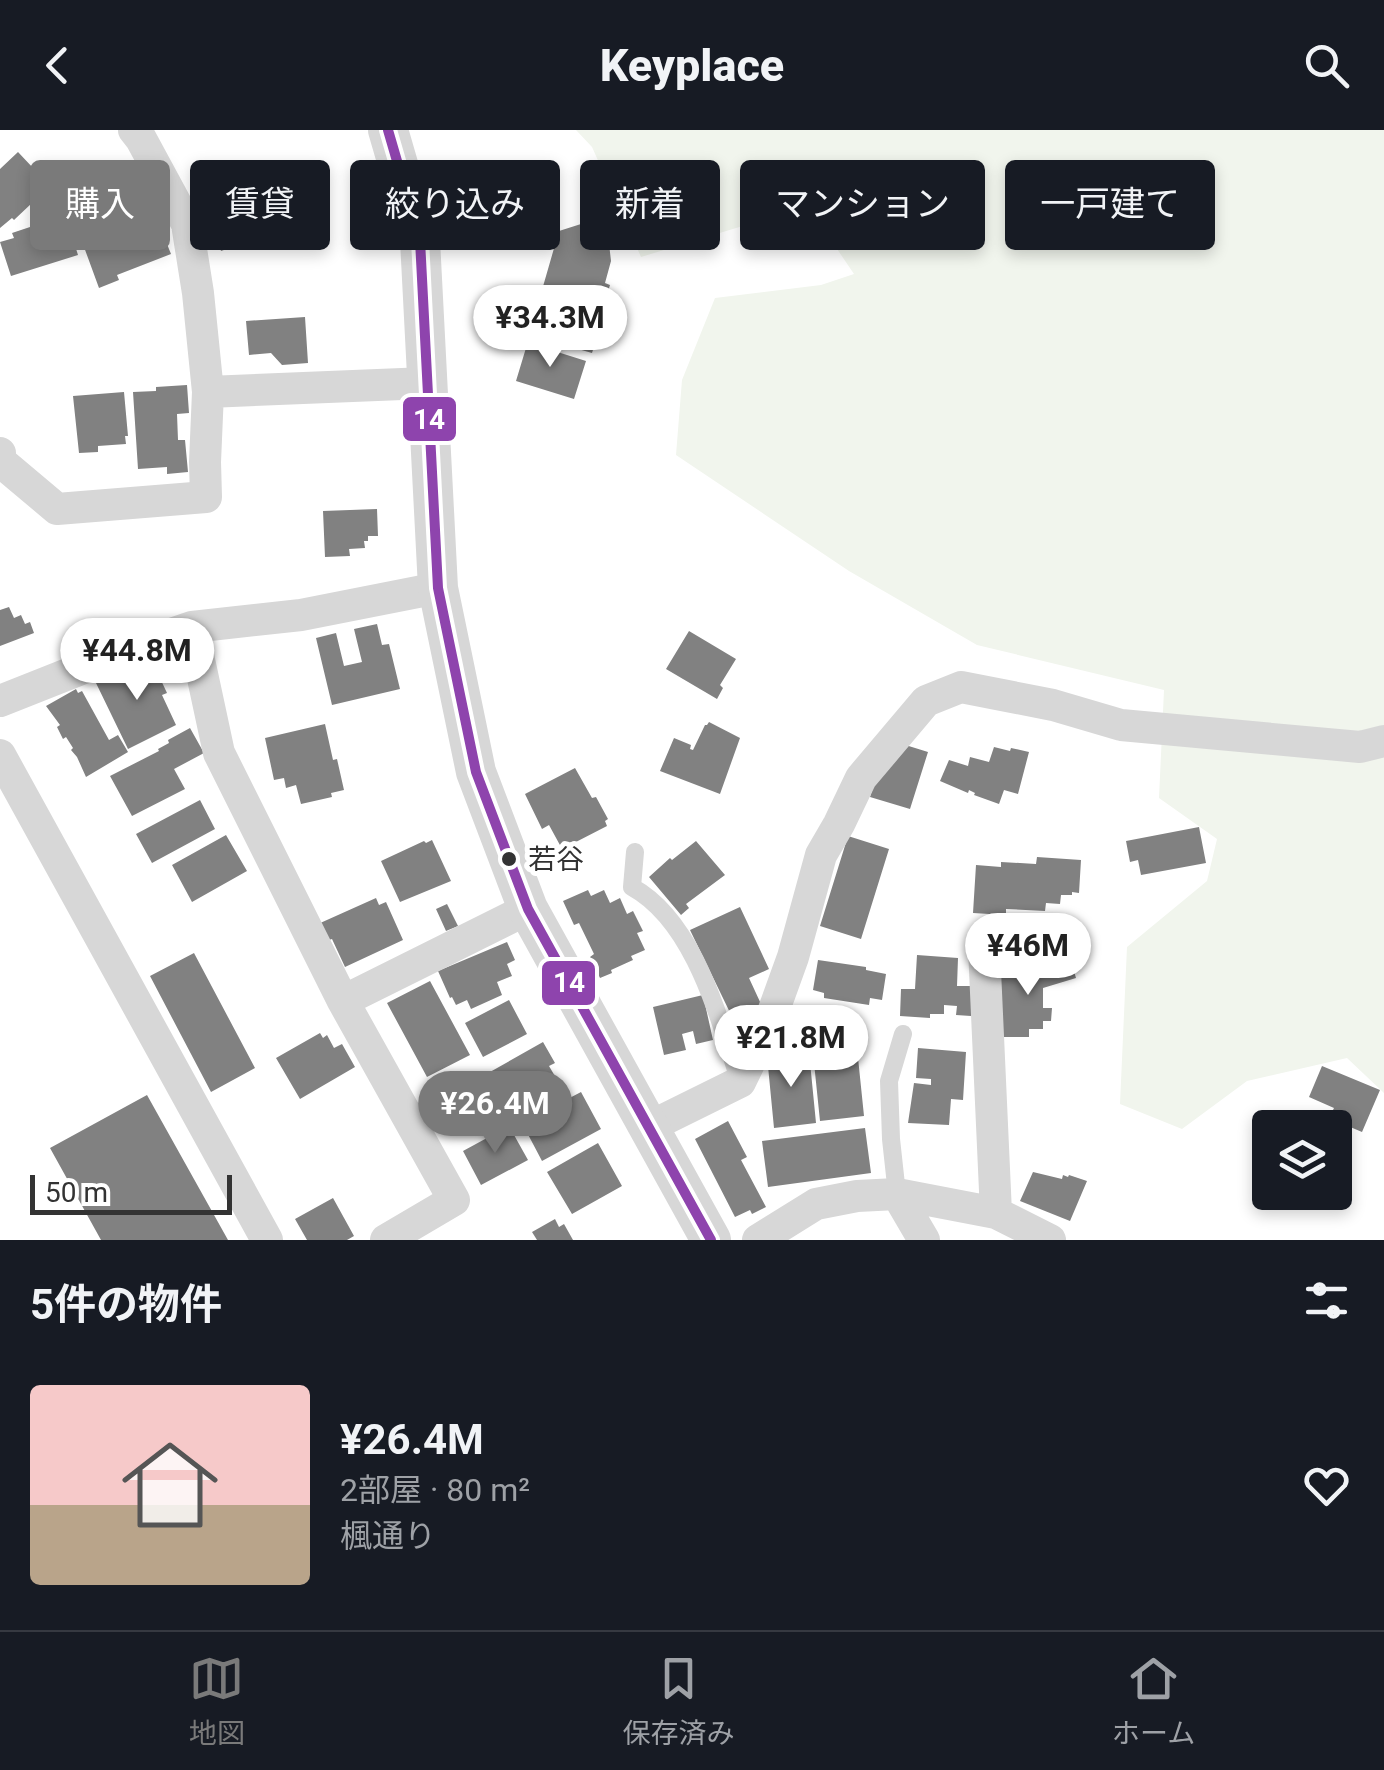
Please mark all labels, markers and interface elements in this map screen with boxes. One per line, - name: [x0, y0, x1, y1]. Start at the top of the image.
- icon: back: [30, 38, 85, 93]
- icon: search: [1299, 38, 1354, 93]
- text: Keyplace: [600, 39, 784, 92]
- chip: 購入: [30, 160, 170, 250]
- chip: 賃貸: [190, 160, 330, 250]
- chip: 絞り込み: [350, 160, 560, 250]
- chip: 新着: [580, 160, 720, 250]
- chip: マンション: [740, 160, 985, 250]
- chip: 一戸建て: [1005, 160, 1215, 250]
- pin: ¥34.3M: [469, 285, 631, 370]
- text: ¥34.3M: [495, 298, 605, 336]
- line badge: 14: [401, 395, 458, 443]
- text: 14: [413, 403, 445, 436]
- pin: ¥44.8M: [56, 618, 218, 703]
- text: ¥44.8M: [82, 631, 192, 669]
- place label: 若谷: [528, 843, 584, 876]
- marker: 若谷: [499, 849, 519, 869]
- pin: ¥46M: [969, 913, 1087, 998]
- text: ¥46M: [987, 926, 1069, 964]
- line badge: 14: [540, 959, 597, 1007]
- text: 14: [553, 966, 585, 999]
- pin: ¥21.8M: [710, 1005, 872, 1090]
- text: ¥21.8M: [736, 1018, 846, 1056]
- pin: ¥26.4M: [414, 1071, 576, 1156]
- text: ¥26.4M: [440, 1084, 550, 1122]
- map controls: [1252, 1110, 1352, 1210]
- button: layers: [1252, 1110, 1352, 1210]
- scale bar: [30, 1170, 232, 1214]
- text: 50 m: [45, 1176, 108, 1209]
- icon: filters: [1299, 1273, 1354, 1328]
- text: 5件の物件: [30, 1280, 222, 1329]
- text: ¥26.4M: [340, 1415, 484, 1464]
- icon: home: [110, 1425, 230, 1545]
- icon: heart: [1299, 1458, 1354, 1513]
- text: 2部屋 · 80 m²: [340, 1471, 530, 1509]
- text: 楓通り: [340, 1517, 436, 1555]
- tab: 地図: [189, 1651, 245, 1751]
- tab: 保存済み: [622, 1651, 734, 1751]
- tab: ホーム: [1112, 1651, 1195, 1751]

